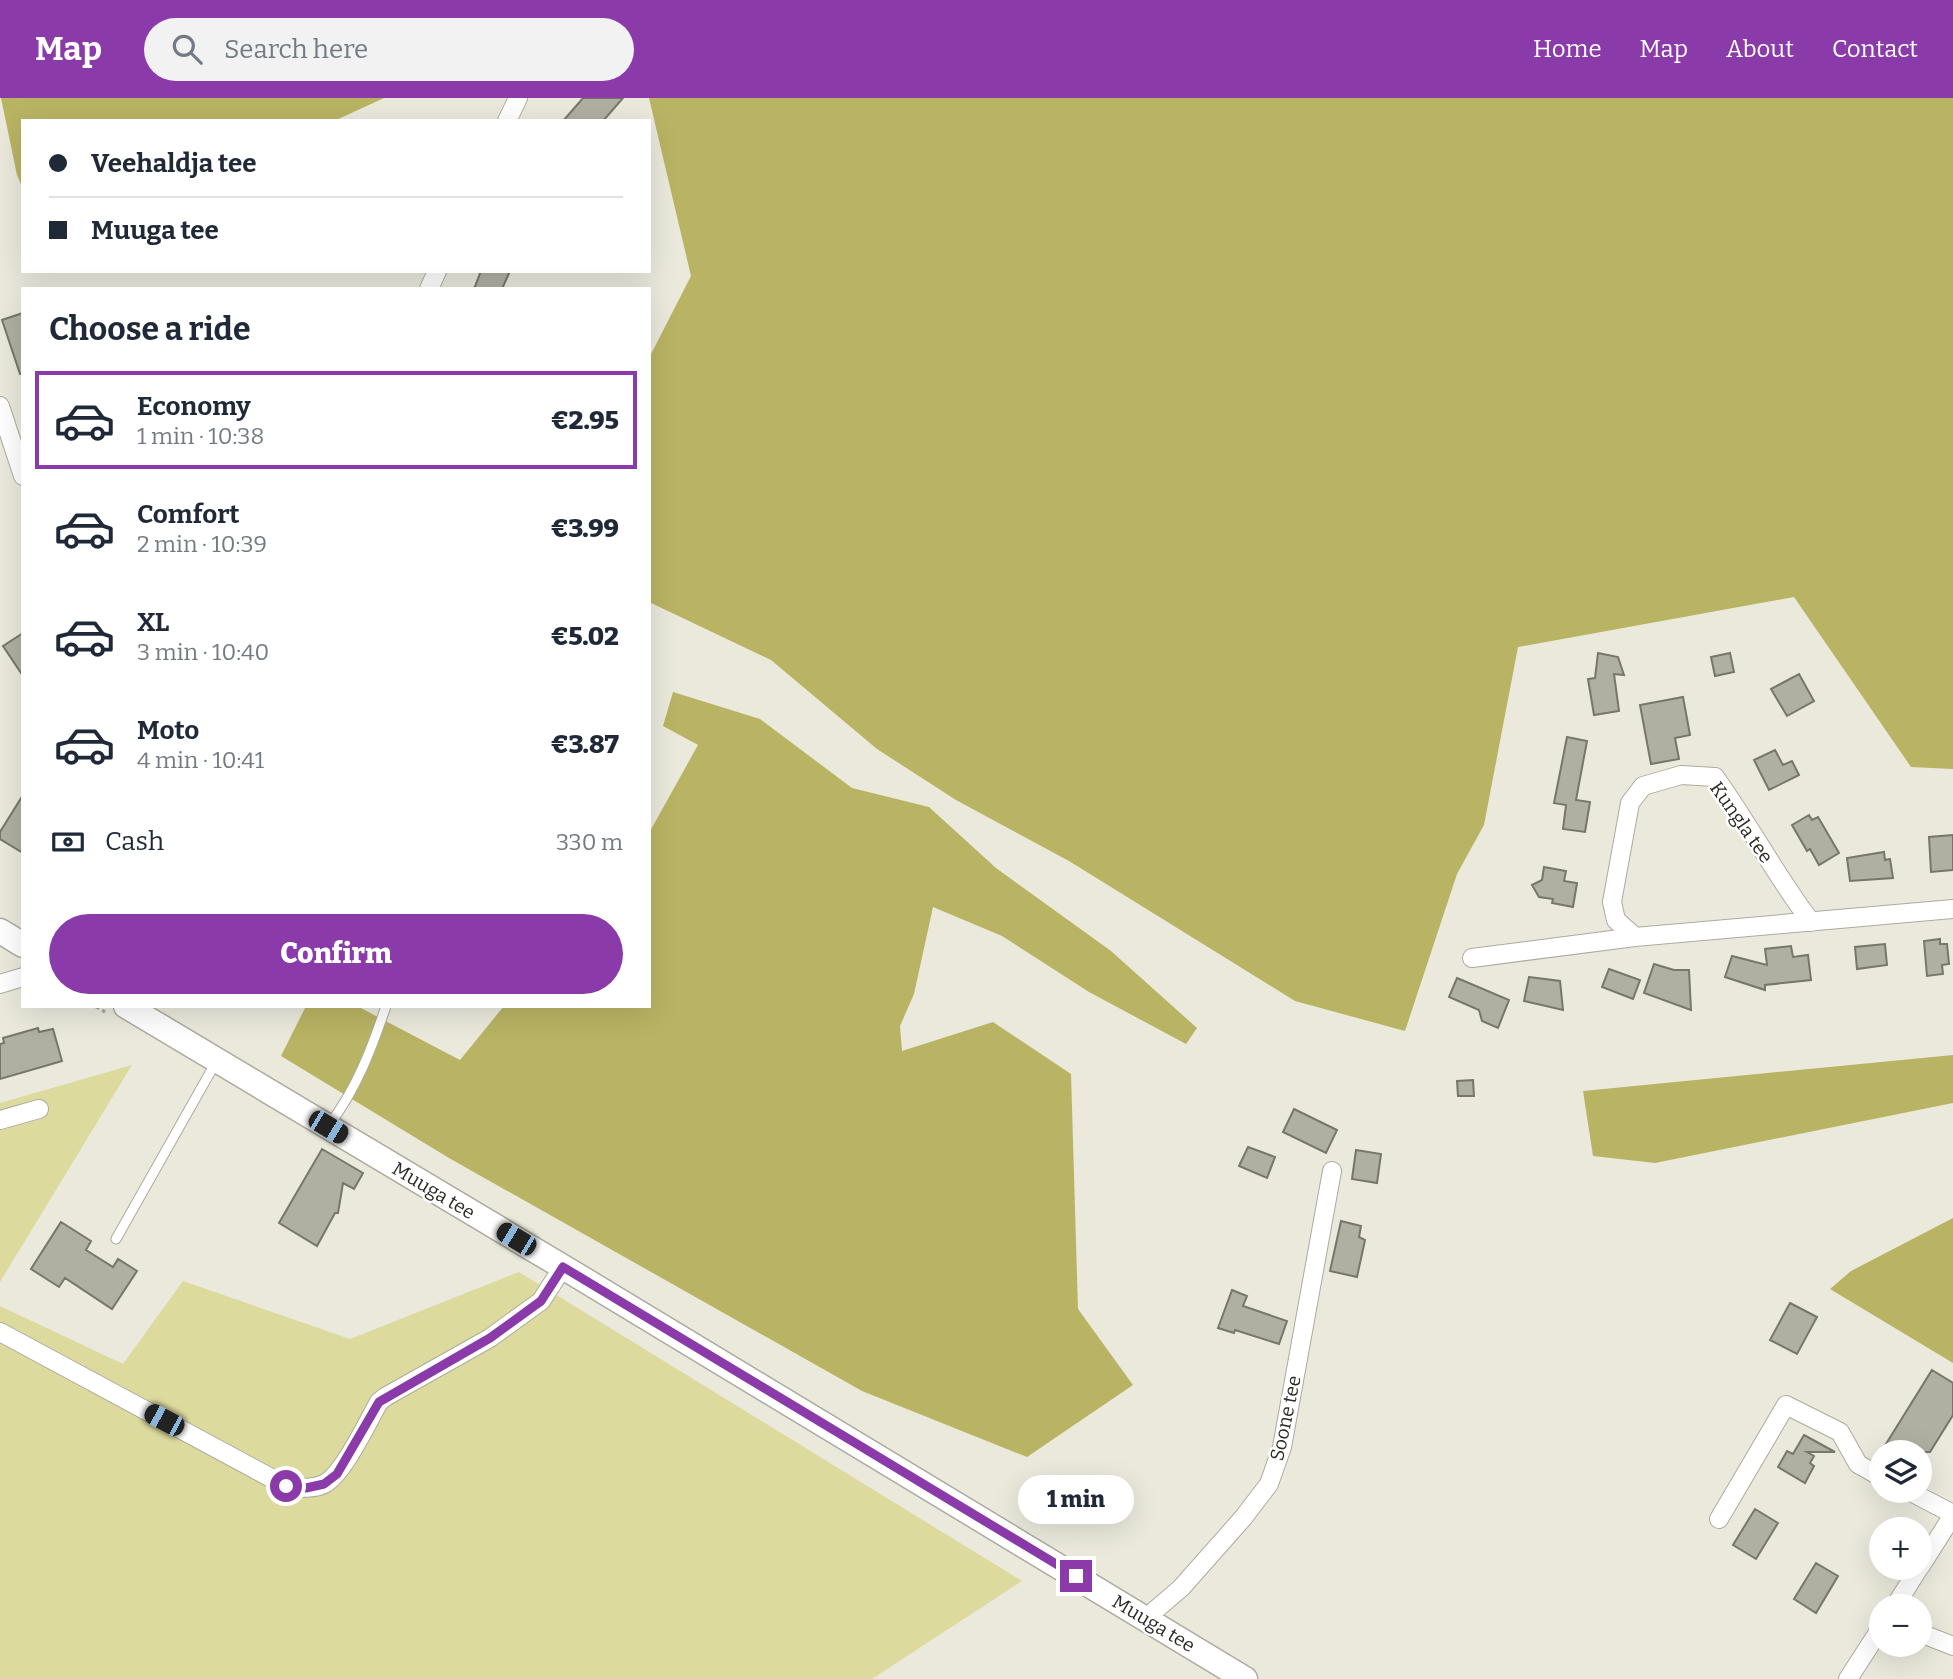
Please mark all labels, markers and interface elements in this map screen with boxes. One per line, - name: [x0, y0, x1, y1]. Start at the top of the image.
- search box: [144, 18, 634, 81]
- text: Map: [35, 29, 102, 69]
- icon: search: [168, 30, 206, 68]
- text: Search here: [224, 34, 368, 65]
- text: Home: [1533, 35, 1602, 63]
- text: Map: [1640, 35, 1688, 63]
- text: About: [1726, 35, 1794, 63]
- text: Contact: [1832, 35, 1918, 63]
- text: Veehaldja tee: [91, 148, 256, 179]
- text: Muuga tee: [91, 215, 219, 246]
- text: Choose a ride: [49, 310, 250, 348]
- icon: car: [53, 389, 116, 452]
- text: Economy: [137, 391, 251, 422]
- text: €2.95: [551, 405, 619, 436]
- text: 1 min · 10:38: [137, 422, 264, 450]
- icon: car: [53, 497, 116, 560]
- text: Comfort: [137, 499, 240, 530]
- text: €3.99: [551, 513, 619, 544]
- text: 2 min · 10:39: [137, 530, 267, 558]
- icon: car: [53, 605, 116, 668]
- text: XL: [137, 607, 169, 638]
- text: €5.02: [551, 621, 619, 652]
- text: 3 min · 10:40: [137, 638, 269, 666]
- icon: car: [53, 713, 116, 776]
- text: Moto: [137, 715, 199, 746]
- text: €3.87: [551, 729, 619, 760]
- text: 4 min · 10:41: [137, 746, 264, 774]
- street label: Kungla tee: [1705, 777, 1778, 867]
- icon: cash: [49, 823, 87, 861]
- text: Cash: [105, 826, 164, 857]
- text: 330 m: [556, 828, 623, 856]
- button: Confirm: [49, 914, 623, 994]
- car: [305, 1107, 352, 1147]
- street label: Muuga tee: [388, 1157, 479, 1224]
- car: [493, 1219, 540, 1259]
- street label: Soone tee: [1265, 1373, 1306, 1463]
- car: [141, 1401, 188, 1439]
- map controls: [1869, 1440, 1932, 1657]
- button: layers: [1869, 1440, 1932, 1503]
- route start: [270, 1470, 302, 1502]
- callout: 1 min: [1018, 1474, 1134, 1524]
- text: 1 min: [1047, 1485, 1105, 1513]
- button: +: [1869, 1517, 1932, 1580]
- route end: [1060, 1560, 1092, 1592]
- street label: Muuga tee: [1108, 1590, 1199, 1657]
- button: −: [1869, 1594, 1932, 1657]

